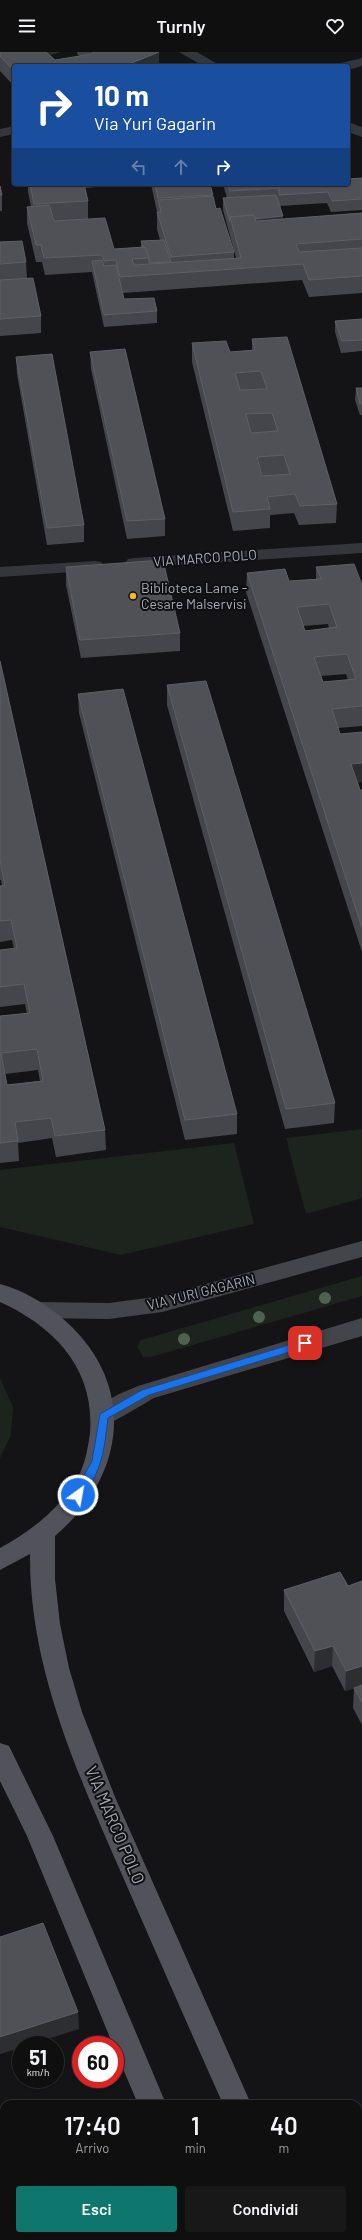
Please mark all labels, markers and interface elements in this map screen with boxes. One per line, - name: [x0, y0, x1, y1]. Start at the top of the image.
- icon: menu: [16, 15, 38, 37]
- text: Turnly: [157, 15, 206, 37]
- icon: heart: [324, 15, 346, 37]
- text: 10 m: [94, 78, 149, 112]
- icon: right: [28, 80, 80, 132]
- text: Via Yuri Gagarin: [94, 112, 216, 134]
- icon: left: [128, 156, 150, 178]
- icon: ahead: [170, 156, 192, 178]
- icon: right: [212, 156, 234, 178]
- street label: VIA MARCO POLO: [153, 545, 257, 570]
- place label: Biblioteca Lame - Cesare Malservisi: [141, 579, 247, 612]
- marker: Biblioteca Lame - Cesare Malservisi: [128, 591, 138, 601]
- street label: VIA YURI GAGARIN: [145, 1270, 257, 1313]
- pin: [288, 1326, 322, 1360]
- icon: arrive: [294, 1332, 316, 1354]
- position arrow: [57, 1474, 99, 1516]
- street label: VIA MARCO POLO: [82, 1763, 150, 1887]
- speed limit sign: 60: [72, 2036, 124, 2088]
- text: 51: [29, 2045, 47, 2069]
- text: km/h: [27, 2066, 49, 2078]
- text: 17:40: [64, 2111, 121, 2140]
- text: 1: [191, 2111, 200, 2140]
- text: 40: [270, 2111, 298, 2140]
- text: Arrivo: [76, 2140, 109, 2156]
- text: min: [185, 2140, 206, 2156]
- text: m: [279, 2140, 289, 2156]
- button: Esci: [16, 2186, 177, 2232]
- button: Condividi: [185, 2186, 346, 2232]

